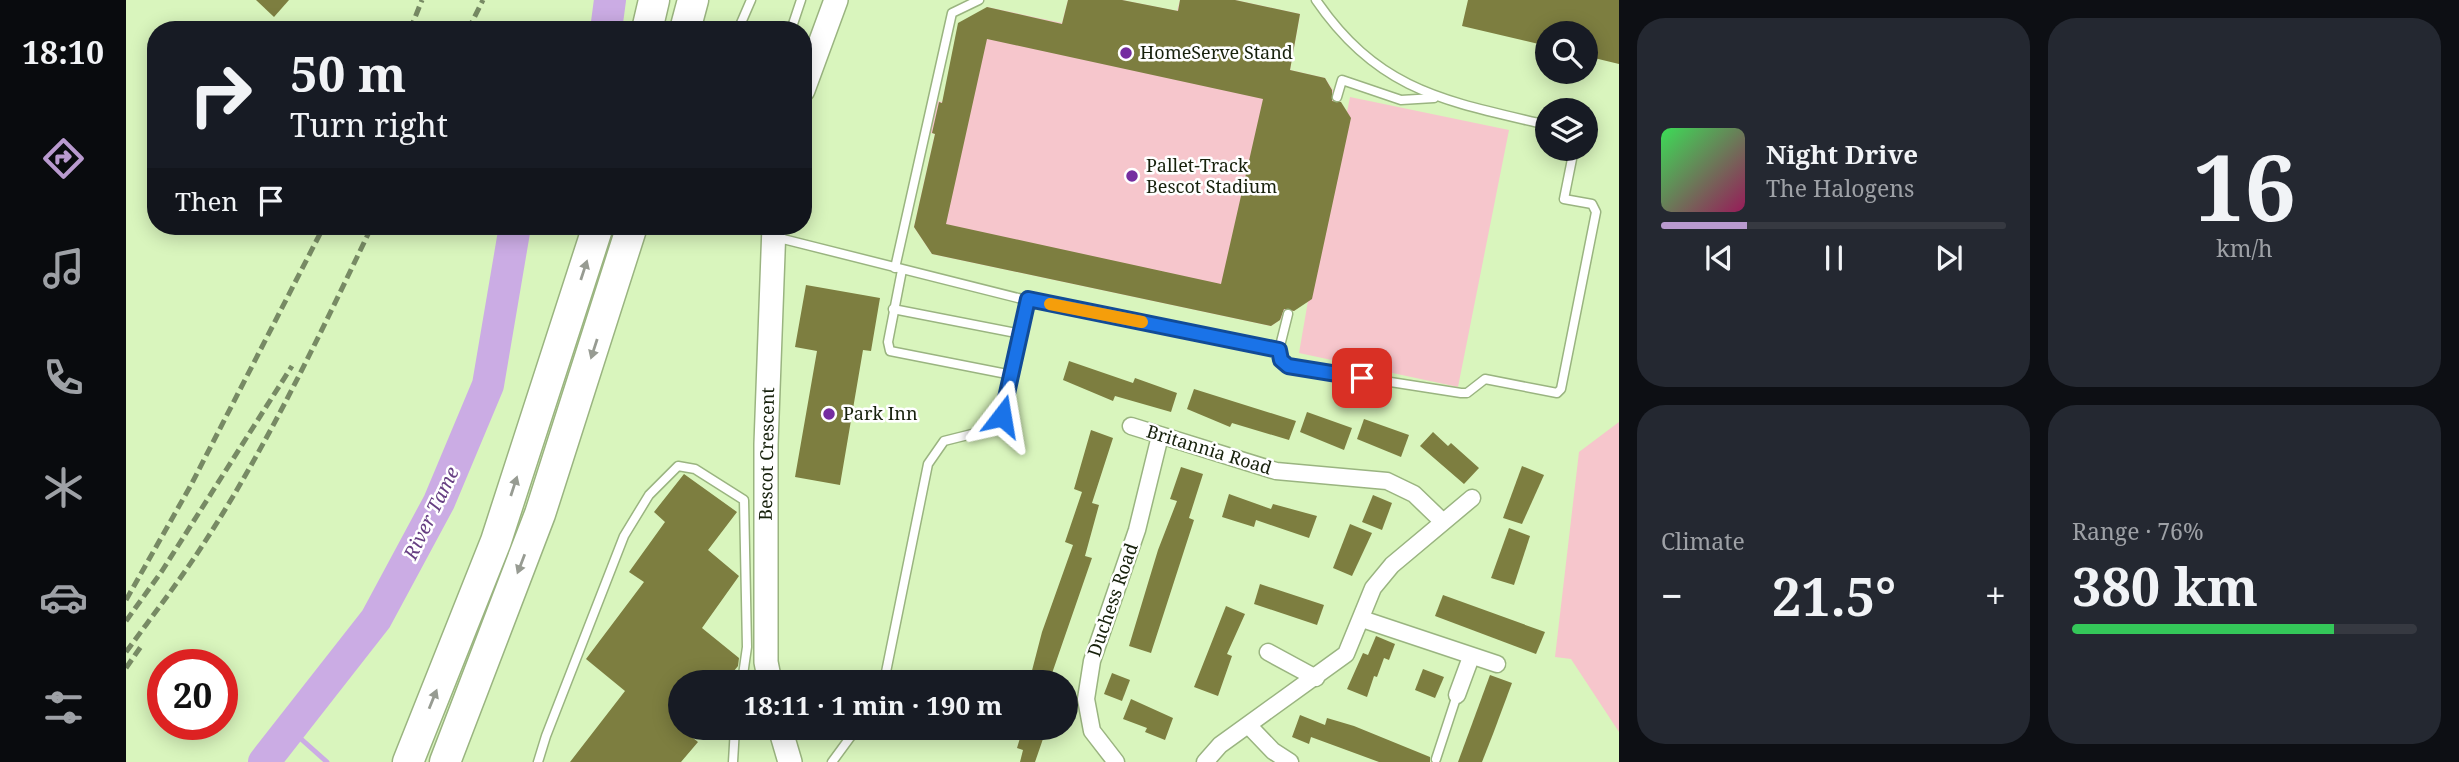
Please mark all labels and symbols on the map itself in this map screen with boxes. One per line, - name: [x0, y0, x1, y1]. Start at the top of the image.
- place label: HomeServe Stand: [1140, 40, 1293, 64]
- marker: HomeServe Stand: [1118, 45, 1134, 61]
- place label: Pallet-Track Bescot Stadium: [1146, 153, 1277, 198]
- marker: Pallet-Track Bescot Stadium: [1124, 168, 1140, 184]
- one-way arrow: [579, 259, 590, 280]
- one-way arrow: [589, 339, 599, 360]
- pin: [1332, 348, 1392, 408]
- position arrow: [965, 379, 1039, 453]
- street label: Bescot Crescent: [753, 387, 779, 521]
- place label: Park Inn: [843, 401, 918, 425]
- marker: Park Inn: [821, 406, 837, 422]
- street label: Britannia Road: [1144, 419, 1275, 479]
- water label: River Tame: [397, 462, 465, 565]
- one-way arrow: [509, 475, 519, 496]
- street label: Duchess Road: [1081, 540, 1143, 660]
- one-way arrow: [516, 554, 527, 575]
- speed limit sign: 20: [147, 649, 238, 740]
- one-way arrow: [428, 688, 439, 709]

